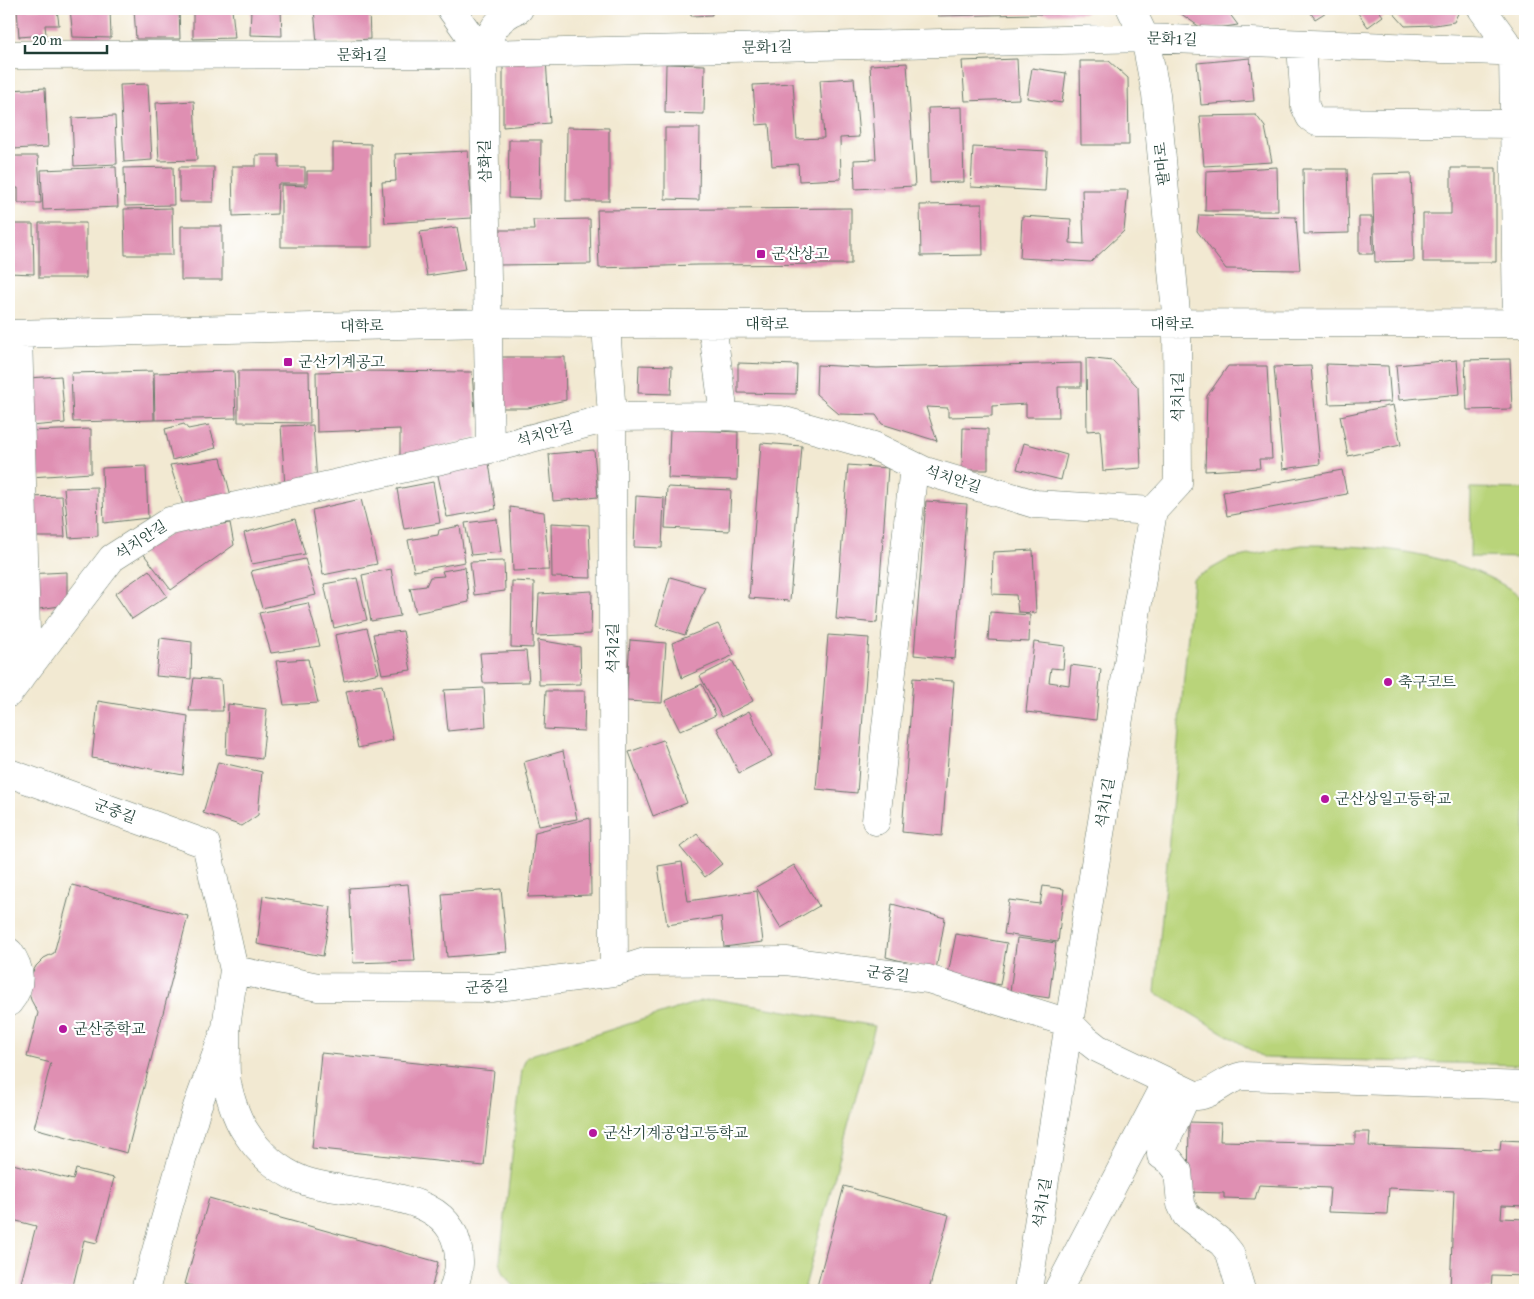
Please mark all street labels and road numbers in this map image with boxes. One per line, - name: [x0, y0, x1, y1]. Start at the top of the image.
- street label: 문화1길: [1146, 27, 1198, 50]
- street label: 문화1길: [741, 36, 793, 57]
- street label: 문화1길: [337, 44, 387, 65]
- street label: 삼화길: [474, 139, 495, 183]
- street label: 팔마로: [1149, 141, 1174, 187]
- street label: 대학로: [745, 313, 789, 334]
- street label: 대학로: [1150, 313, 1194, 334]
- street label: 대학로: [340, 315, 384, 336]
- street label: 석치1길: [1167, 372, 1188, 422]
- street label: 석치안길: [514, 416, 576, 451]
- street label: 석치안길: [922, 460, 984, 497]
- street label: 석치안길: [111, 515, 171, 564]
- street label: 석치2길: [602, 623, 623, 673]
- street label: 석치1길: [1090, 776, 1119, 830]
- street label: 군중길: [91, 793, 139, 828]
- street label: 군중길: [865, 960, 911, 987]
- street label: 군중길: [465, 975, 509, 998]
- street label: 석치1길: [1027, 1176, 1056, 1230]

